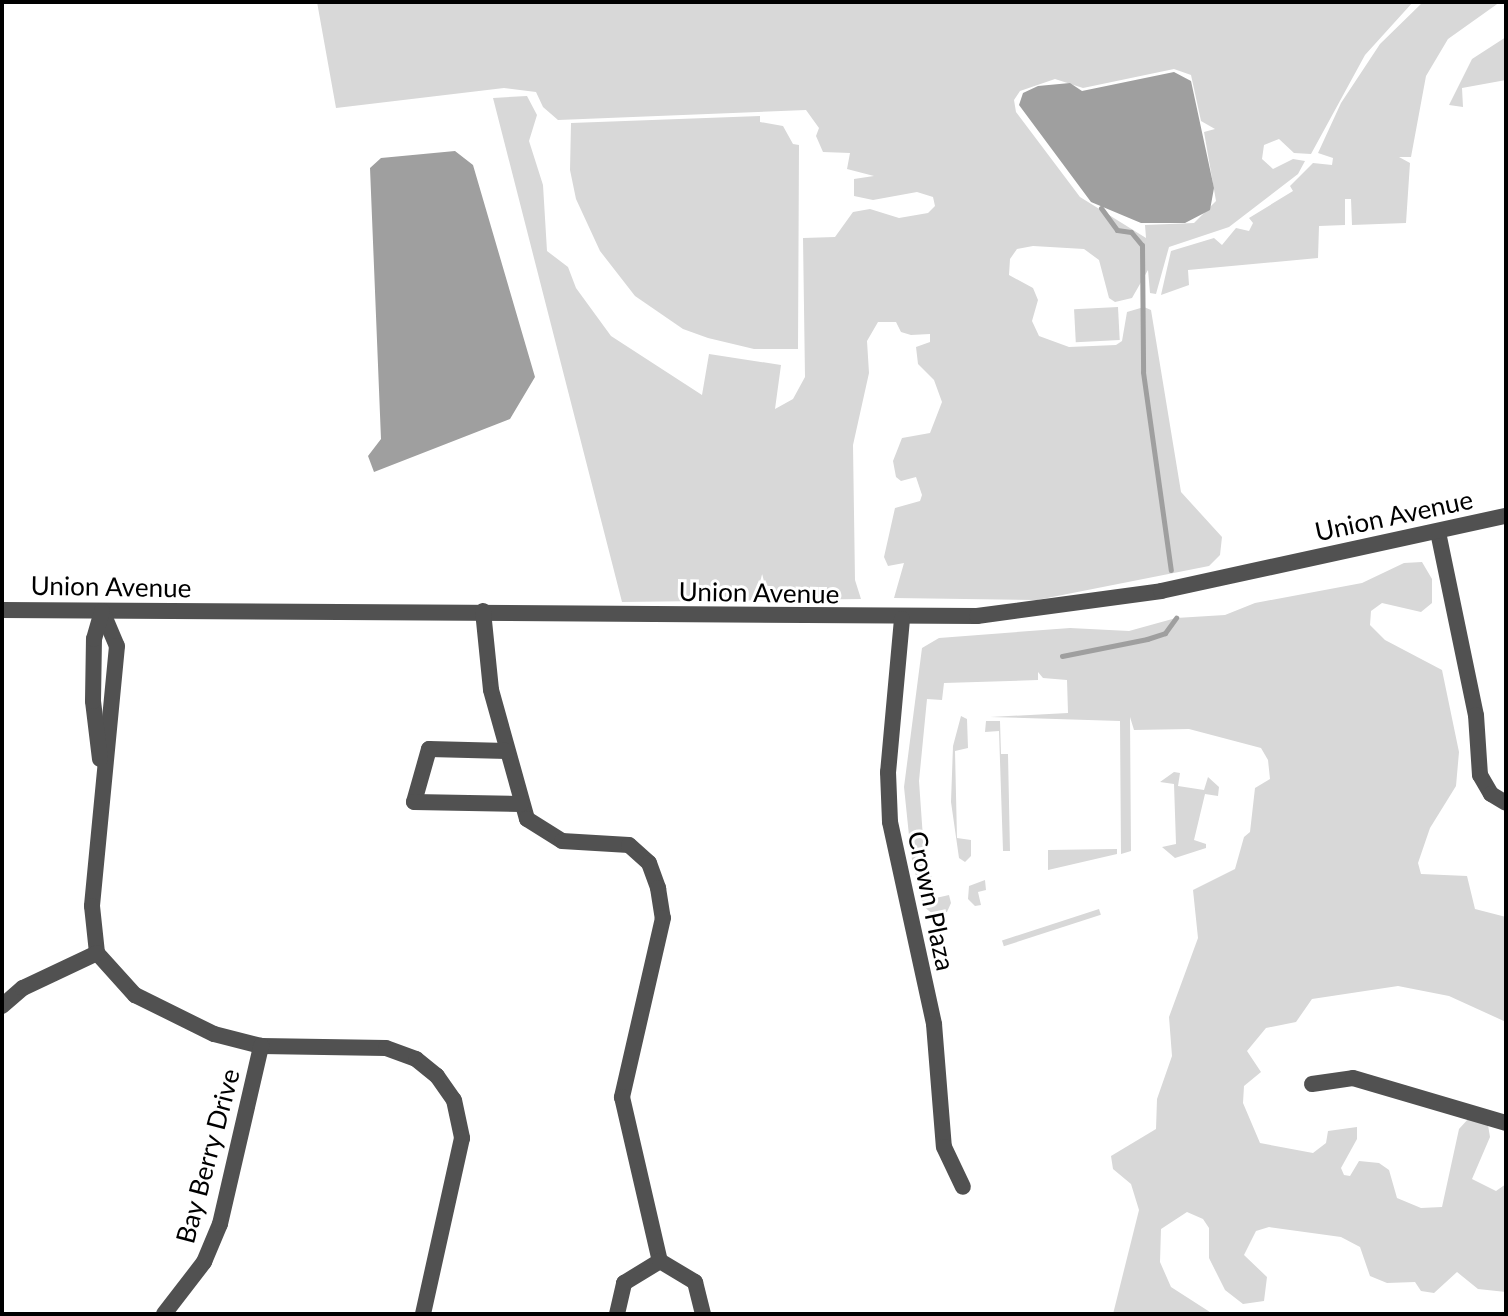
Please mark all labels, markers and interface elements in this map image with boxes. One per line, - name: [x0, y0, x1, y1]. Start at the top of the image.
- street label: Union Avenue: [1312, 484, 1476, 548]
- street label: Union Avenue: [30, 570, 192, 604]
- street label: Union Avenue: [678, 576, 840, 610]
- street label: Crown Plaza: [901, 828, 961, 974]
- street label: Bay Berry Drive: [170, 1065, 246, 1247]

